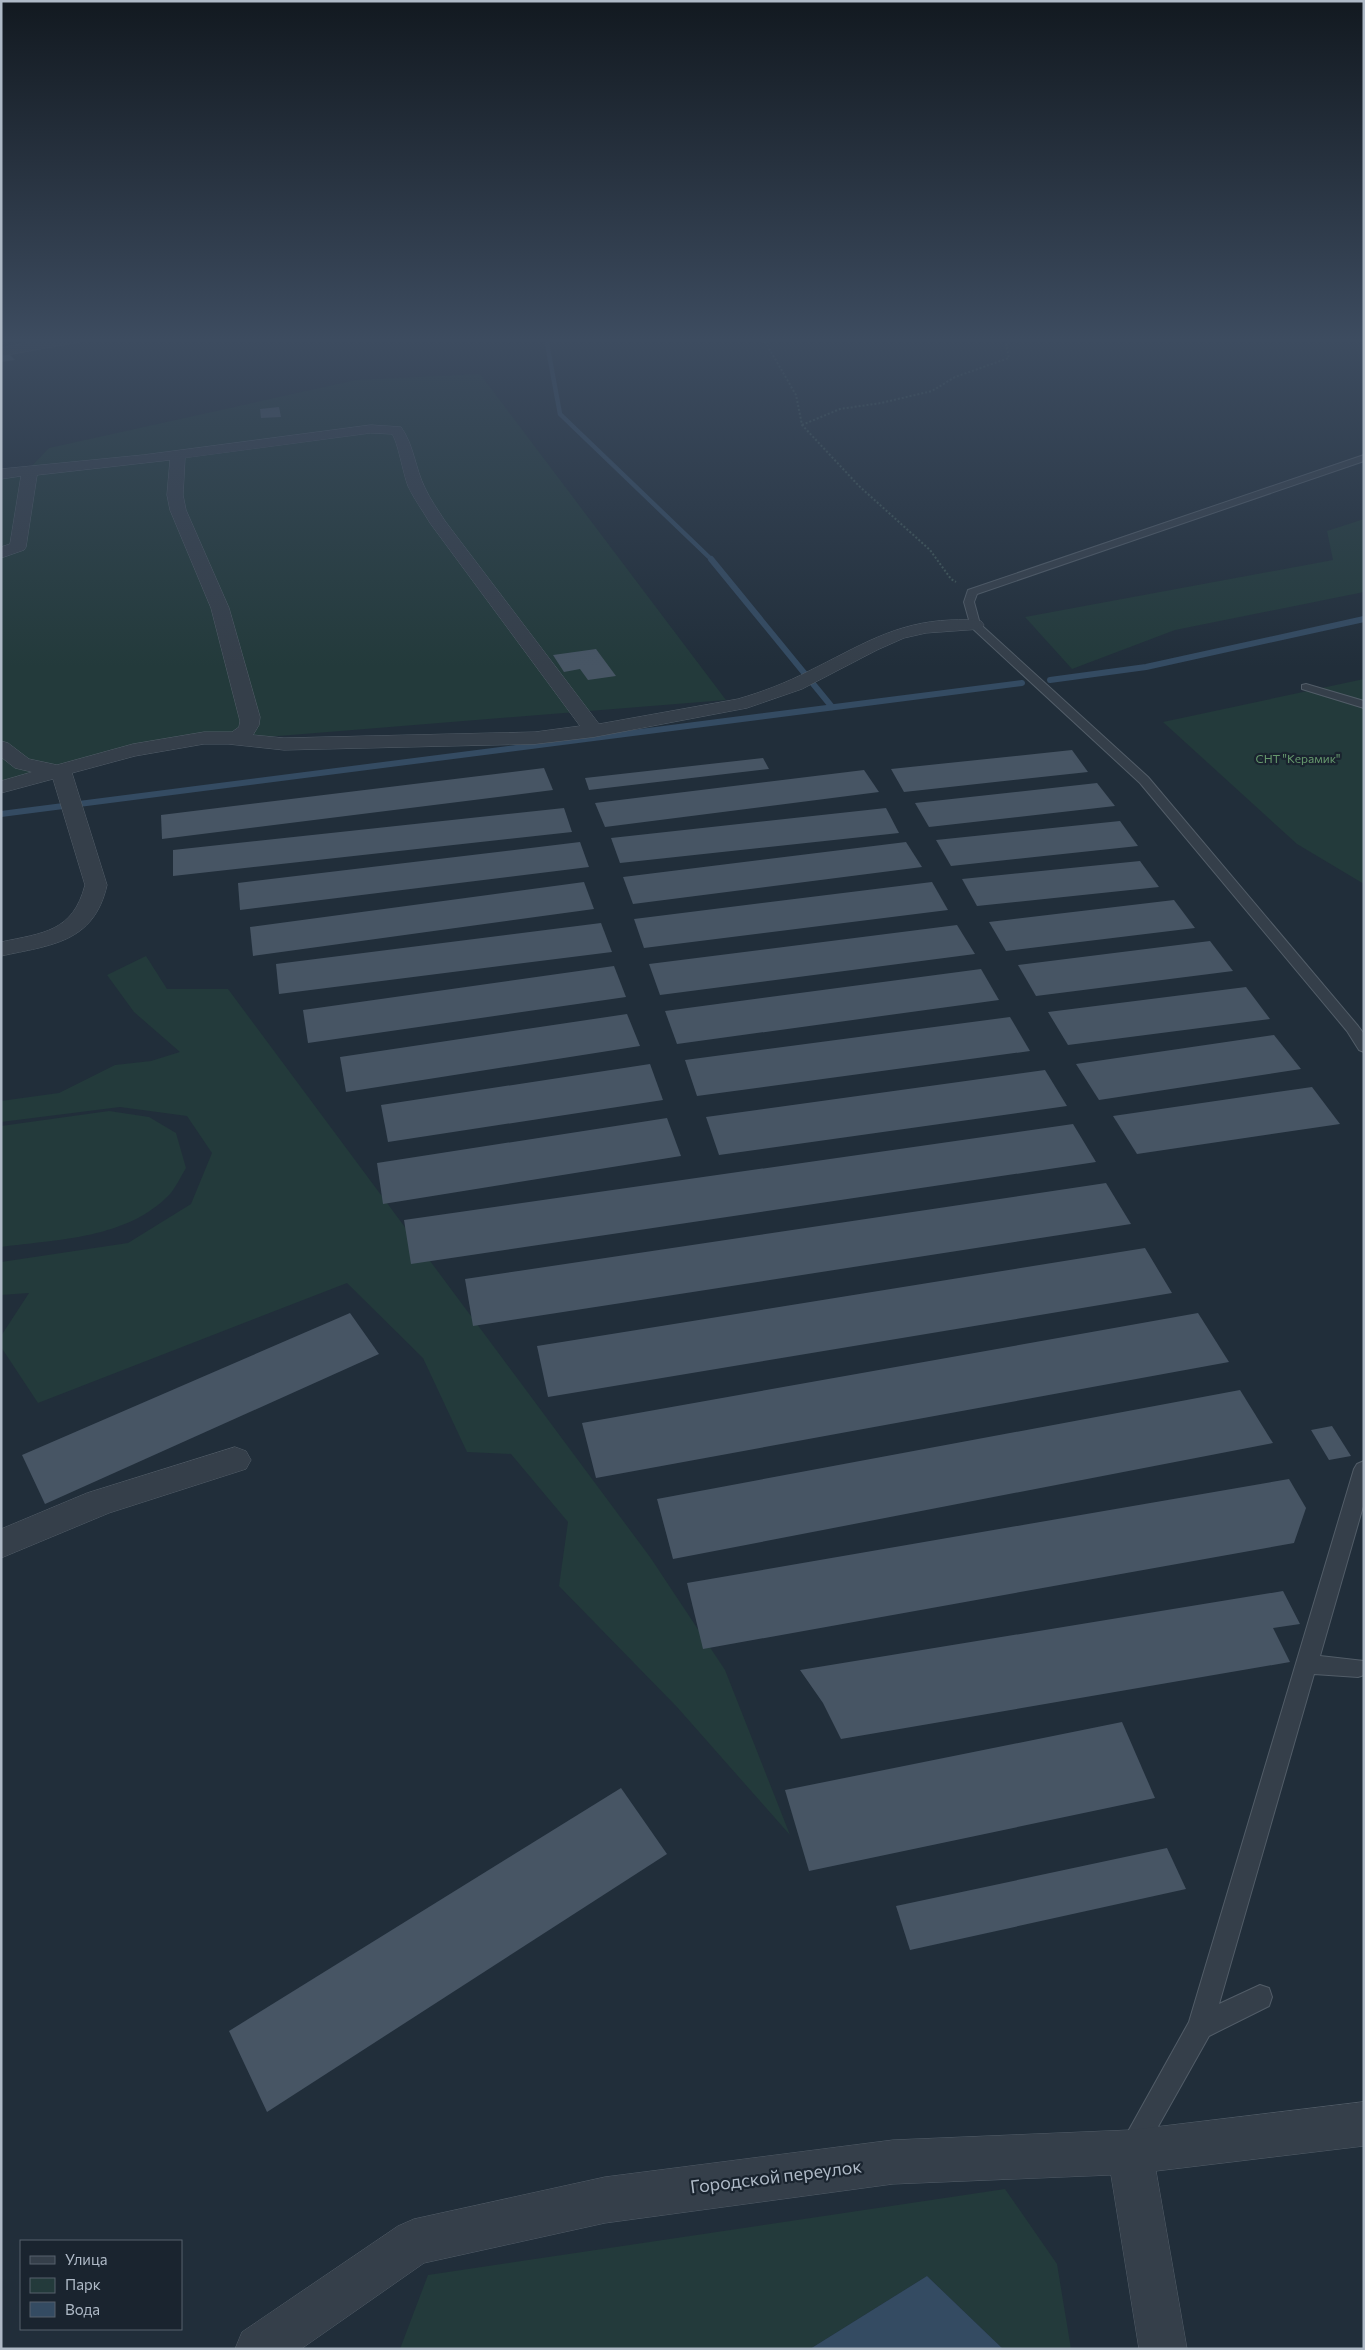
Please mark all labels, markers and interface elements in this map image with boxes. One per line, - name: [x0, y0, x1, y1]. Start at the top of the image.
- park label: СНТ "Керамик": [1255, 751, 1341, 765]
- street label: Городской переулок: [689, 2155, 863, 2197]
- legend: [20, 2240, 182, 2330]
- text: Улица: [65, 2250, 107, 2268]
- text: Парк: [65, 2275, 101, 2293]
- text: Вода: [65, 2300, 100, 2318]

